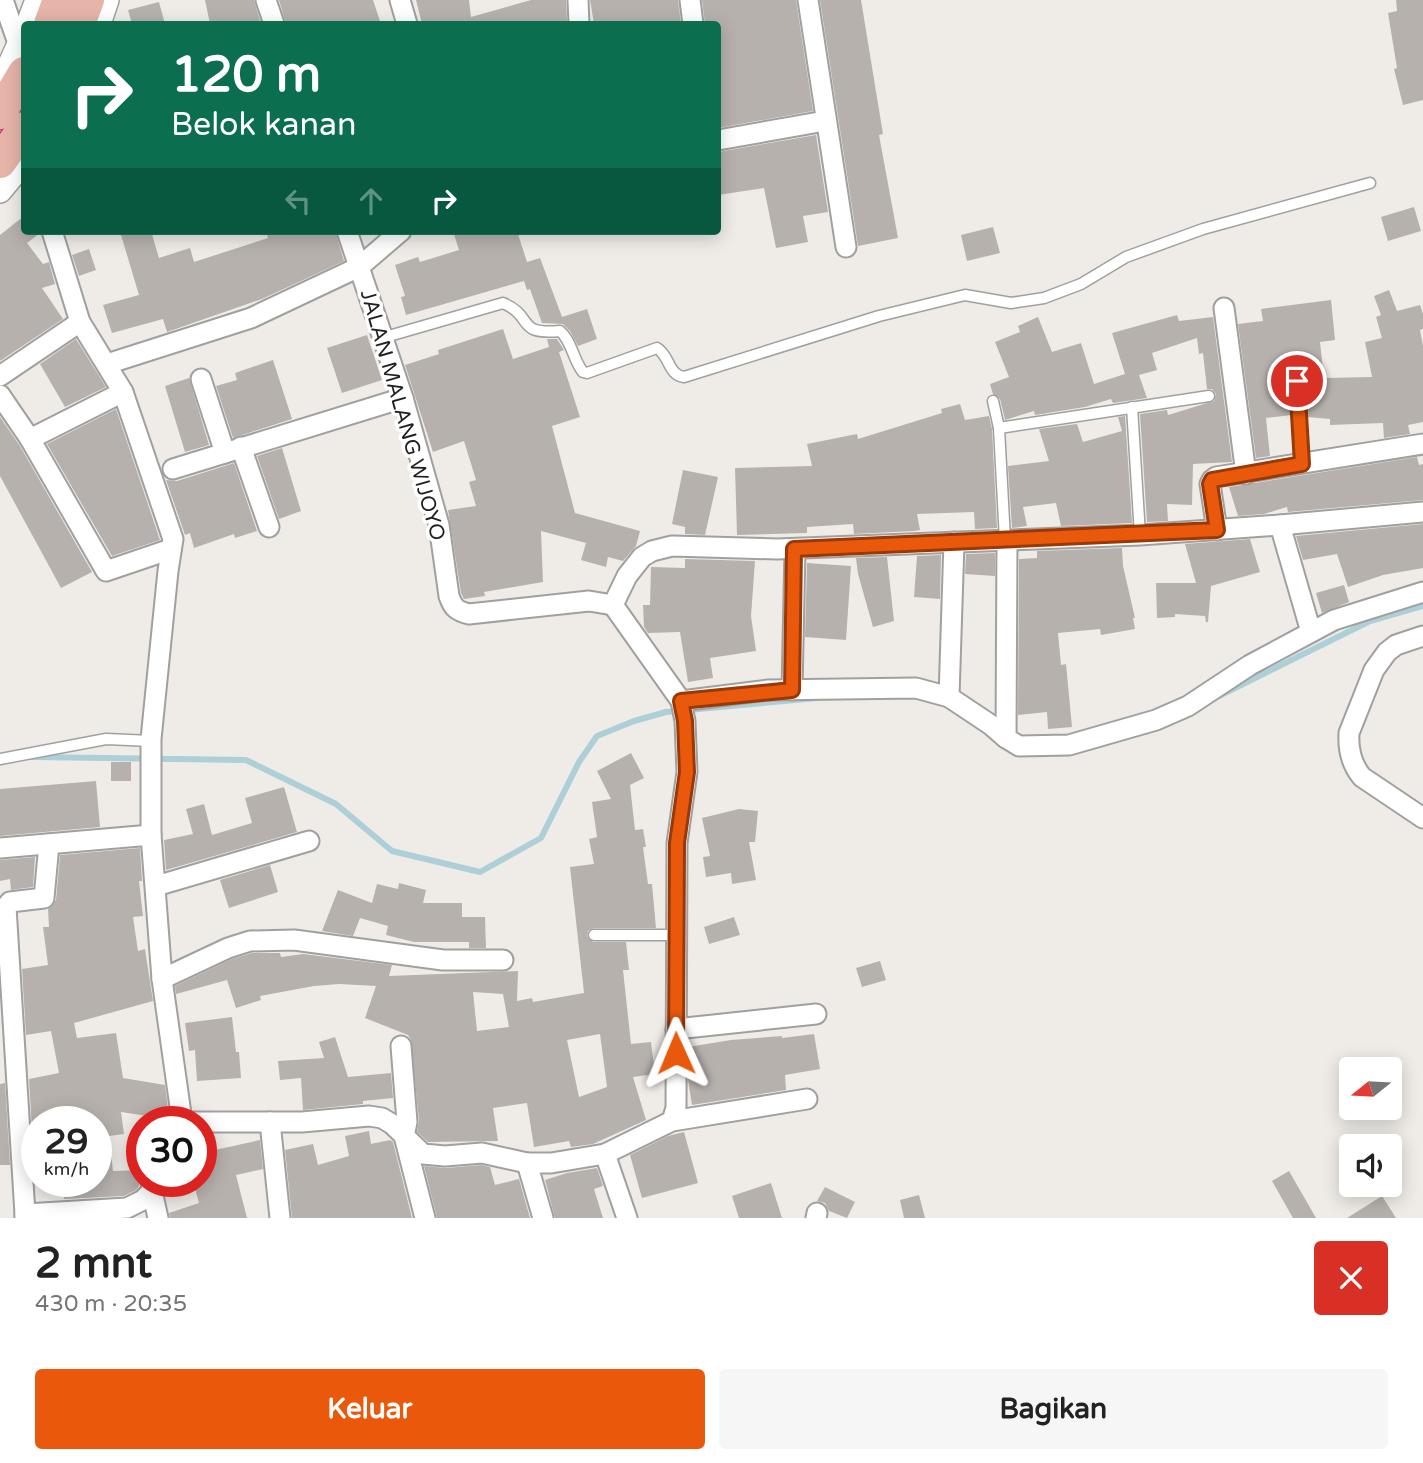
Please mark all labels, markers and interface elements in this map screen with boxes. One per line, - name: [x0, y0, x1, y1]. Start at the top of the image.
- text: 120 m: [171, 46, 321, 105]
- icon: right: [56, 49, 147, 140]
- text: Belok kanan: [171, 106, 356, 144]
- icon: left: [279, 182, 317, 220]
- icon: ahead: [352, 182, 390, 220]
- icon: right: [425, 182, 463, 220]
- street label: JALAN MALANG WIJOYO: [355, 287, 450, 543]
- pin: [1267, 351, 1327, 411]
- icon: arrive: [1278, 362, 1316, 400]
- position arrow: [639, 1016, 713, 1090]
- north arrow: [1339, 1057, 1402, 1120]
- map controls: [1339, 1057, 1402, 1197]
- speed limit sign: 30: [126, 1106, 217, 1197]
- text: 29: [45, 1121, 88, 1163]
- button: sound: [1339, 1134, 1402, 1197]
- text: km/h: [44, 1158, 89, 1180]
- text: 2 mnt: [35, 1238, 152, 1289]
- button: close: [1314, 1241, 1388, 1315]
- text: 430 m · 20:35: [35, 1290, 187, 1318]
- button: Keluar: [35, 1369, 705, 1449]
- button: Bagikan: [719, 1369, 1388, 1449]

